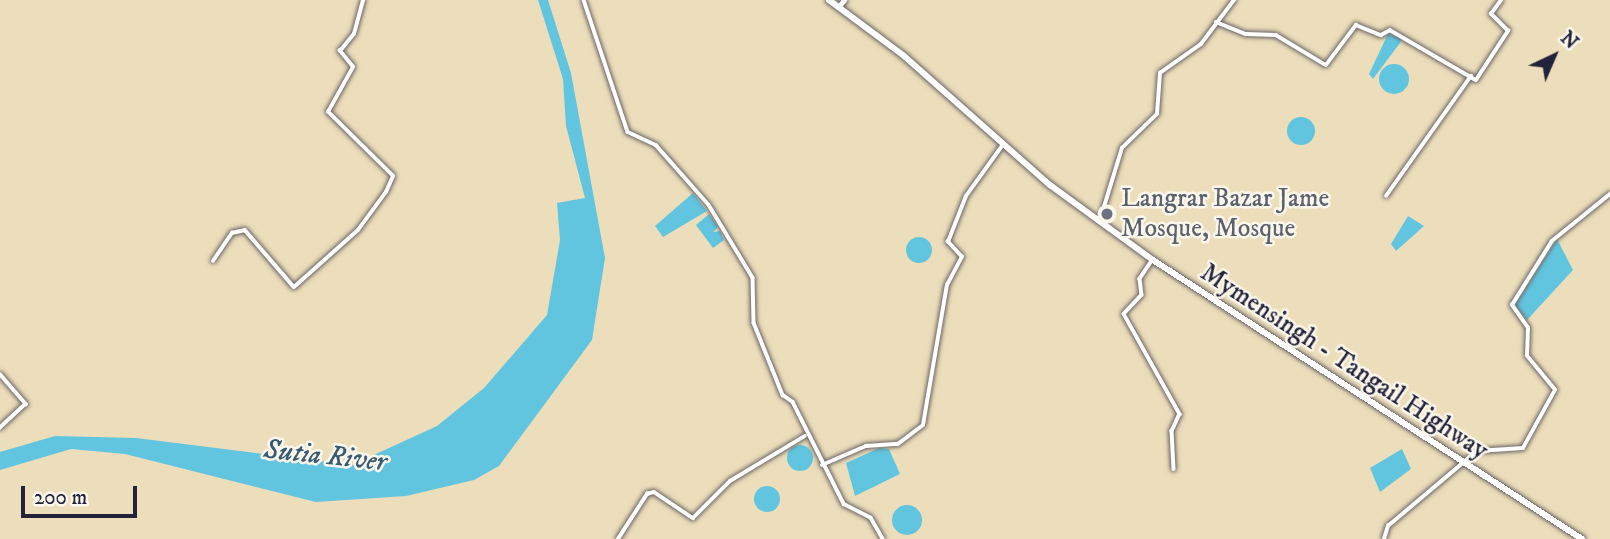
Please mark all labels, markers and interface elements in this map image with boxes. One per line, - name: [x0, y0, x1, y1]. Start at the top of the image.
- north arrow: [1519, 21, 1589, 91]
- text: N: [1555, 27, 1583, 54]
- place label: Langrar Bazar Jame Mosque, Mosque: [1121, 183, 1329, 244]
- marker: Langrar Bazar Jame Mosque, Mosque: [1099, 206, 1115, 222]
- street label: Mymensingh - Tangail Highway: [1194, 257, 1494, 467]
- water label: Sutia River: [262, 433, 388, 479]
- scale bar: [24, 472, 140, 516]
- text: 200 m: [34, 485, 87, 511]

